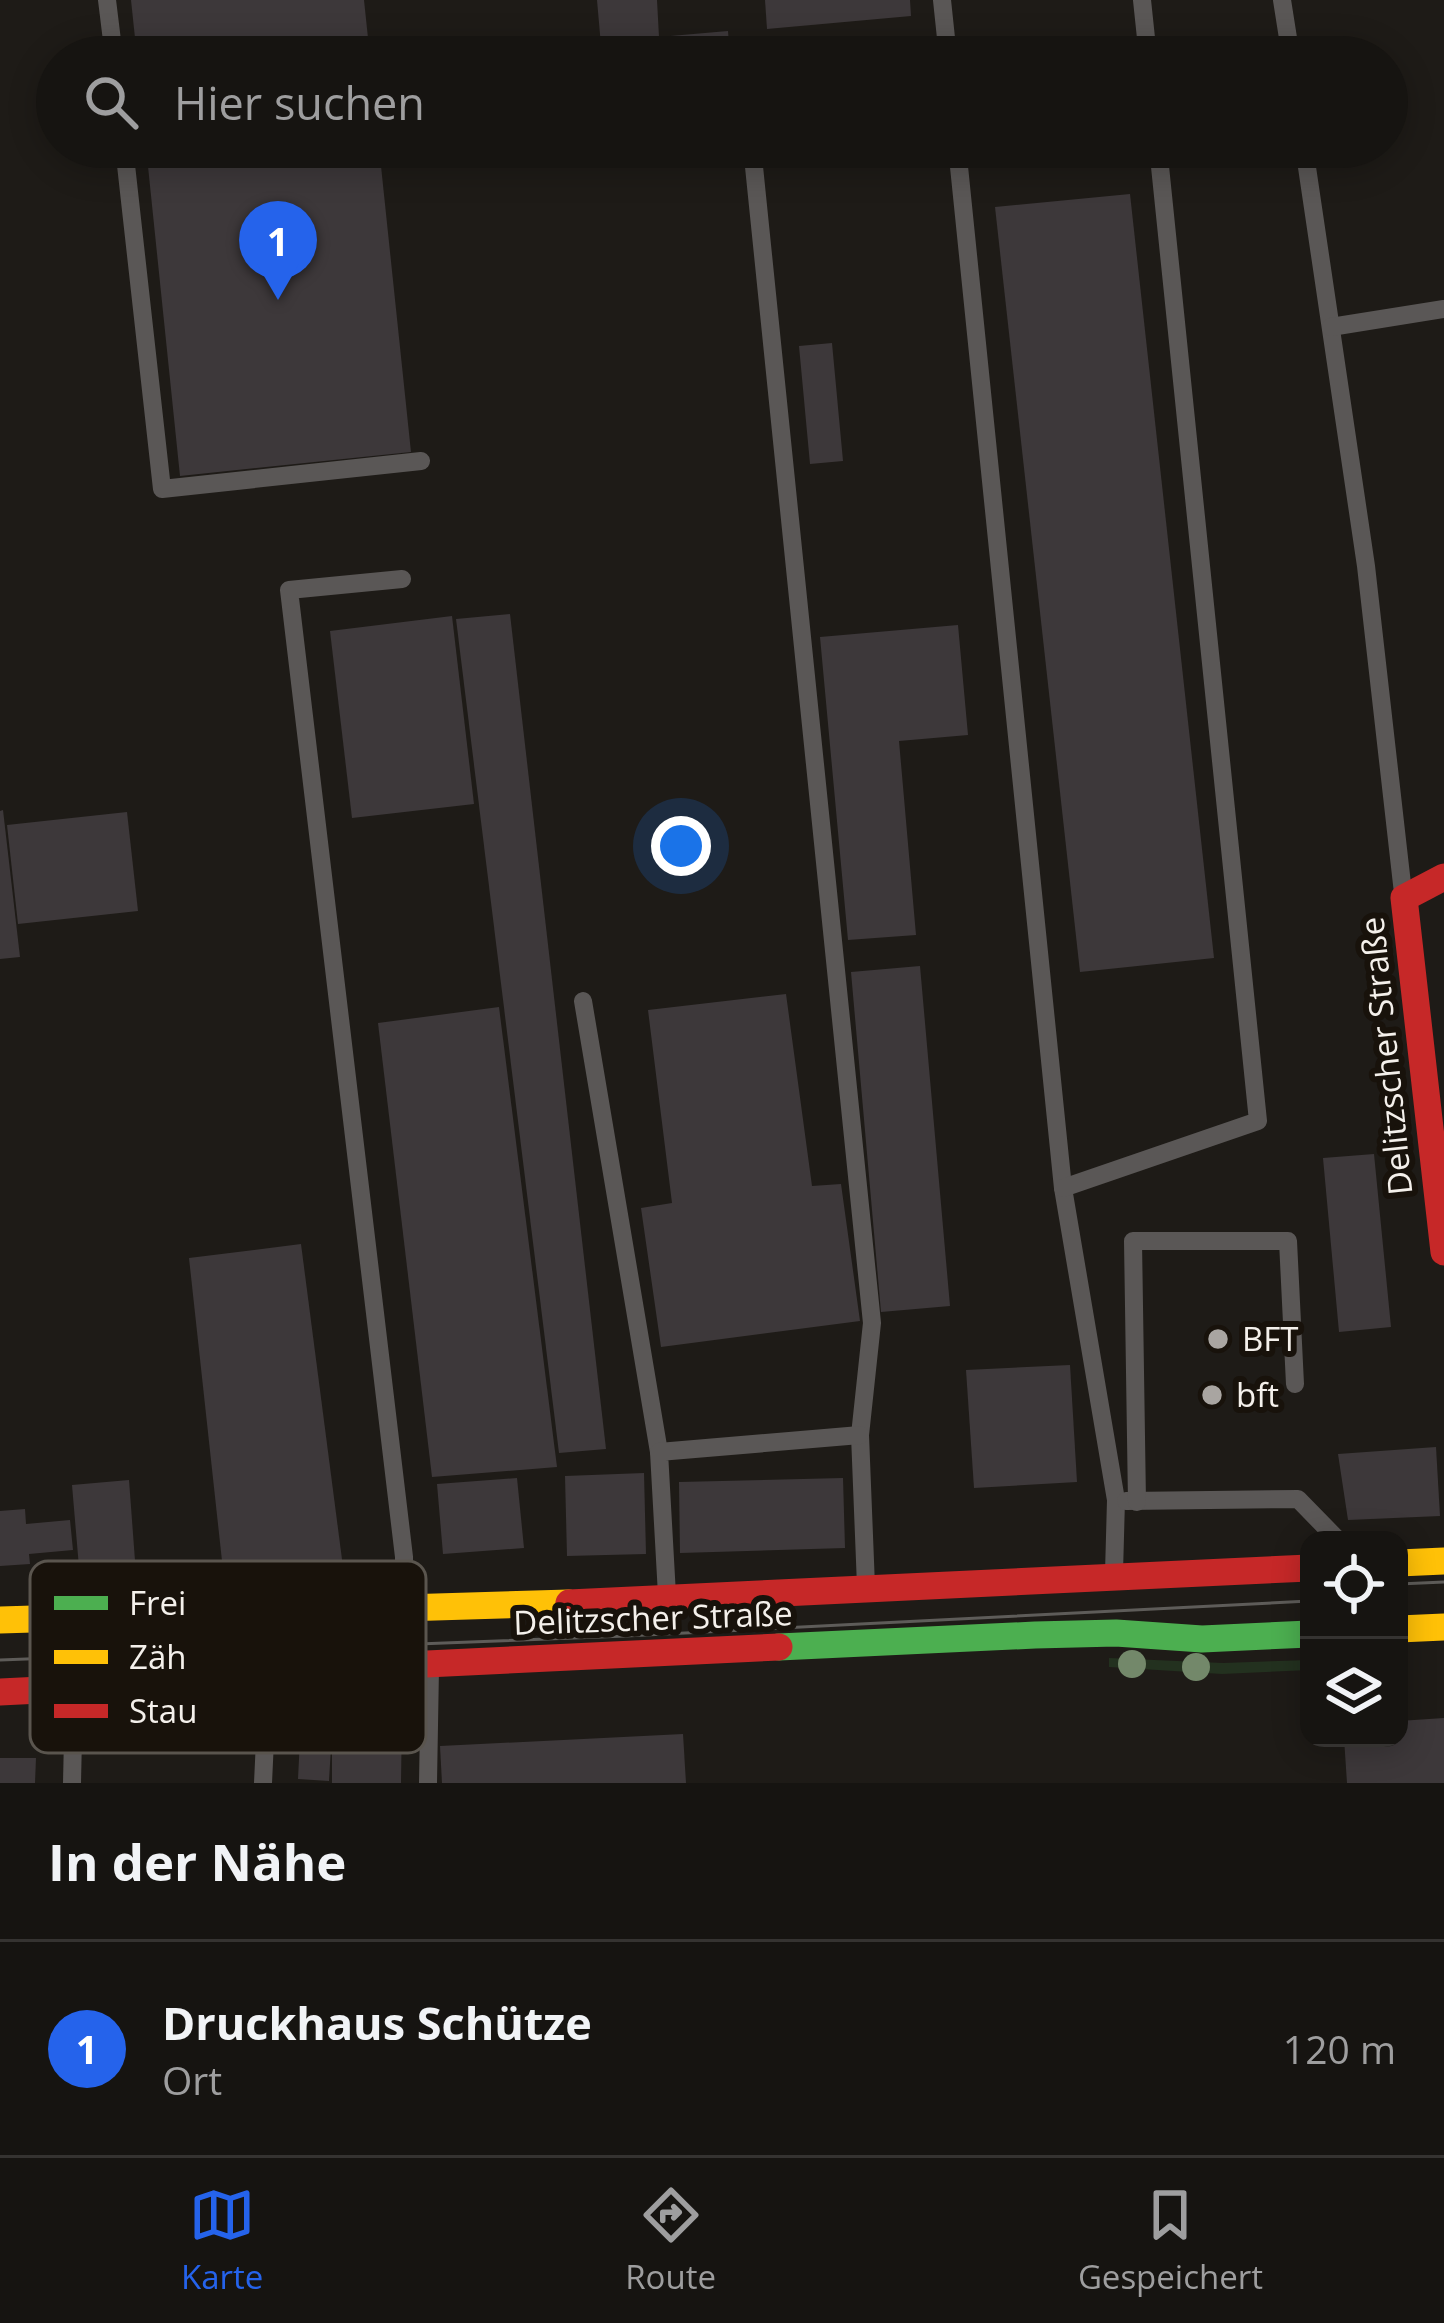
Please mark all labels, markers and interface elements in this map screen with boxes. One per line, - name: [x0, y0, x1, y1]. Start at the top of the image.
- search box: [36, 36, 1408, 168]
- icon: search: [78, 69, 144, 135]
- text: Hier suchen: [174, 72, 425, 133]
- pin: 1: [239, 201, 317, 300]
- your location: [651, 816, 711, 876]
- street label: Delitzscher Straße: [1349, 915, 1422, 1197]
- place label: BFT: [1242, 1316, 1299, 1361]
- marker: BFT: [1205, 1326, 1231, 1352]
- place label: bft: [1236, 1372, 1279, 1417]
- marker: bft: [1199, 1382, 1225, 1408]
- map controls: [1300, 1531, 1408, 1747]
- button: locate: [1300, 1531, 1408, 1639]
- legend: [30, 1561, 426, 1753]
- text: Frei: [129, 1580, 186, 1625]
- street label: Delitzscher Straße: [513, 1590, 793, 1645]
- text: Zäh: [129, 1634, 186, 1679]
- button: layers: [1300, 1639, 1408, 1747]
- text: Stau: [129, 1688, 197, 1733]
- text: In der Nähe: [48, 1826, 346, 1896]
- text: Druckhaus Schütze: [162, 1992, 592, 2053]
- text: 1: [76, 2022, 98, 2075]
- text: 120 m: [1283, 2022, 1396, 2075]
- text: Ort: [162, 2053, 222, 2106]
- tab: Karte: [181, 2182, 263, 2299]
- tab: Route: [625, 2182, 716, 2299]
- tab: Gespeichert: [1078, 2182, 1263, 2299]

